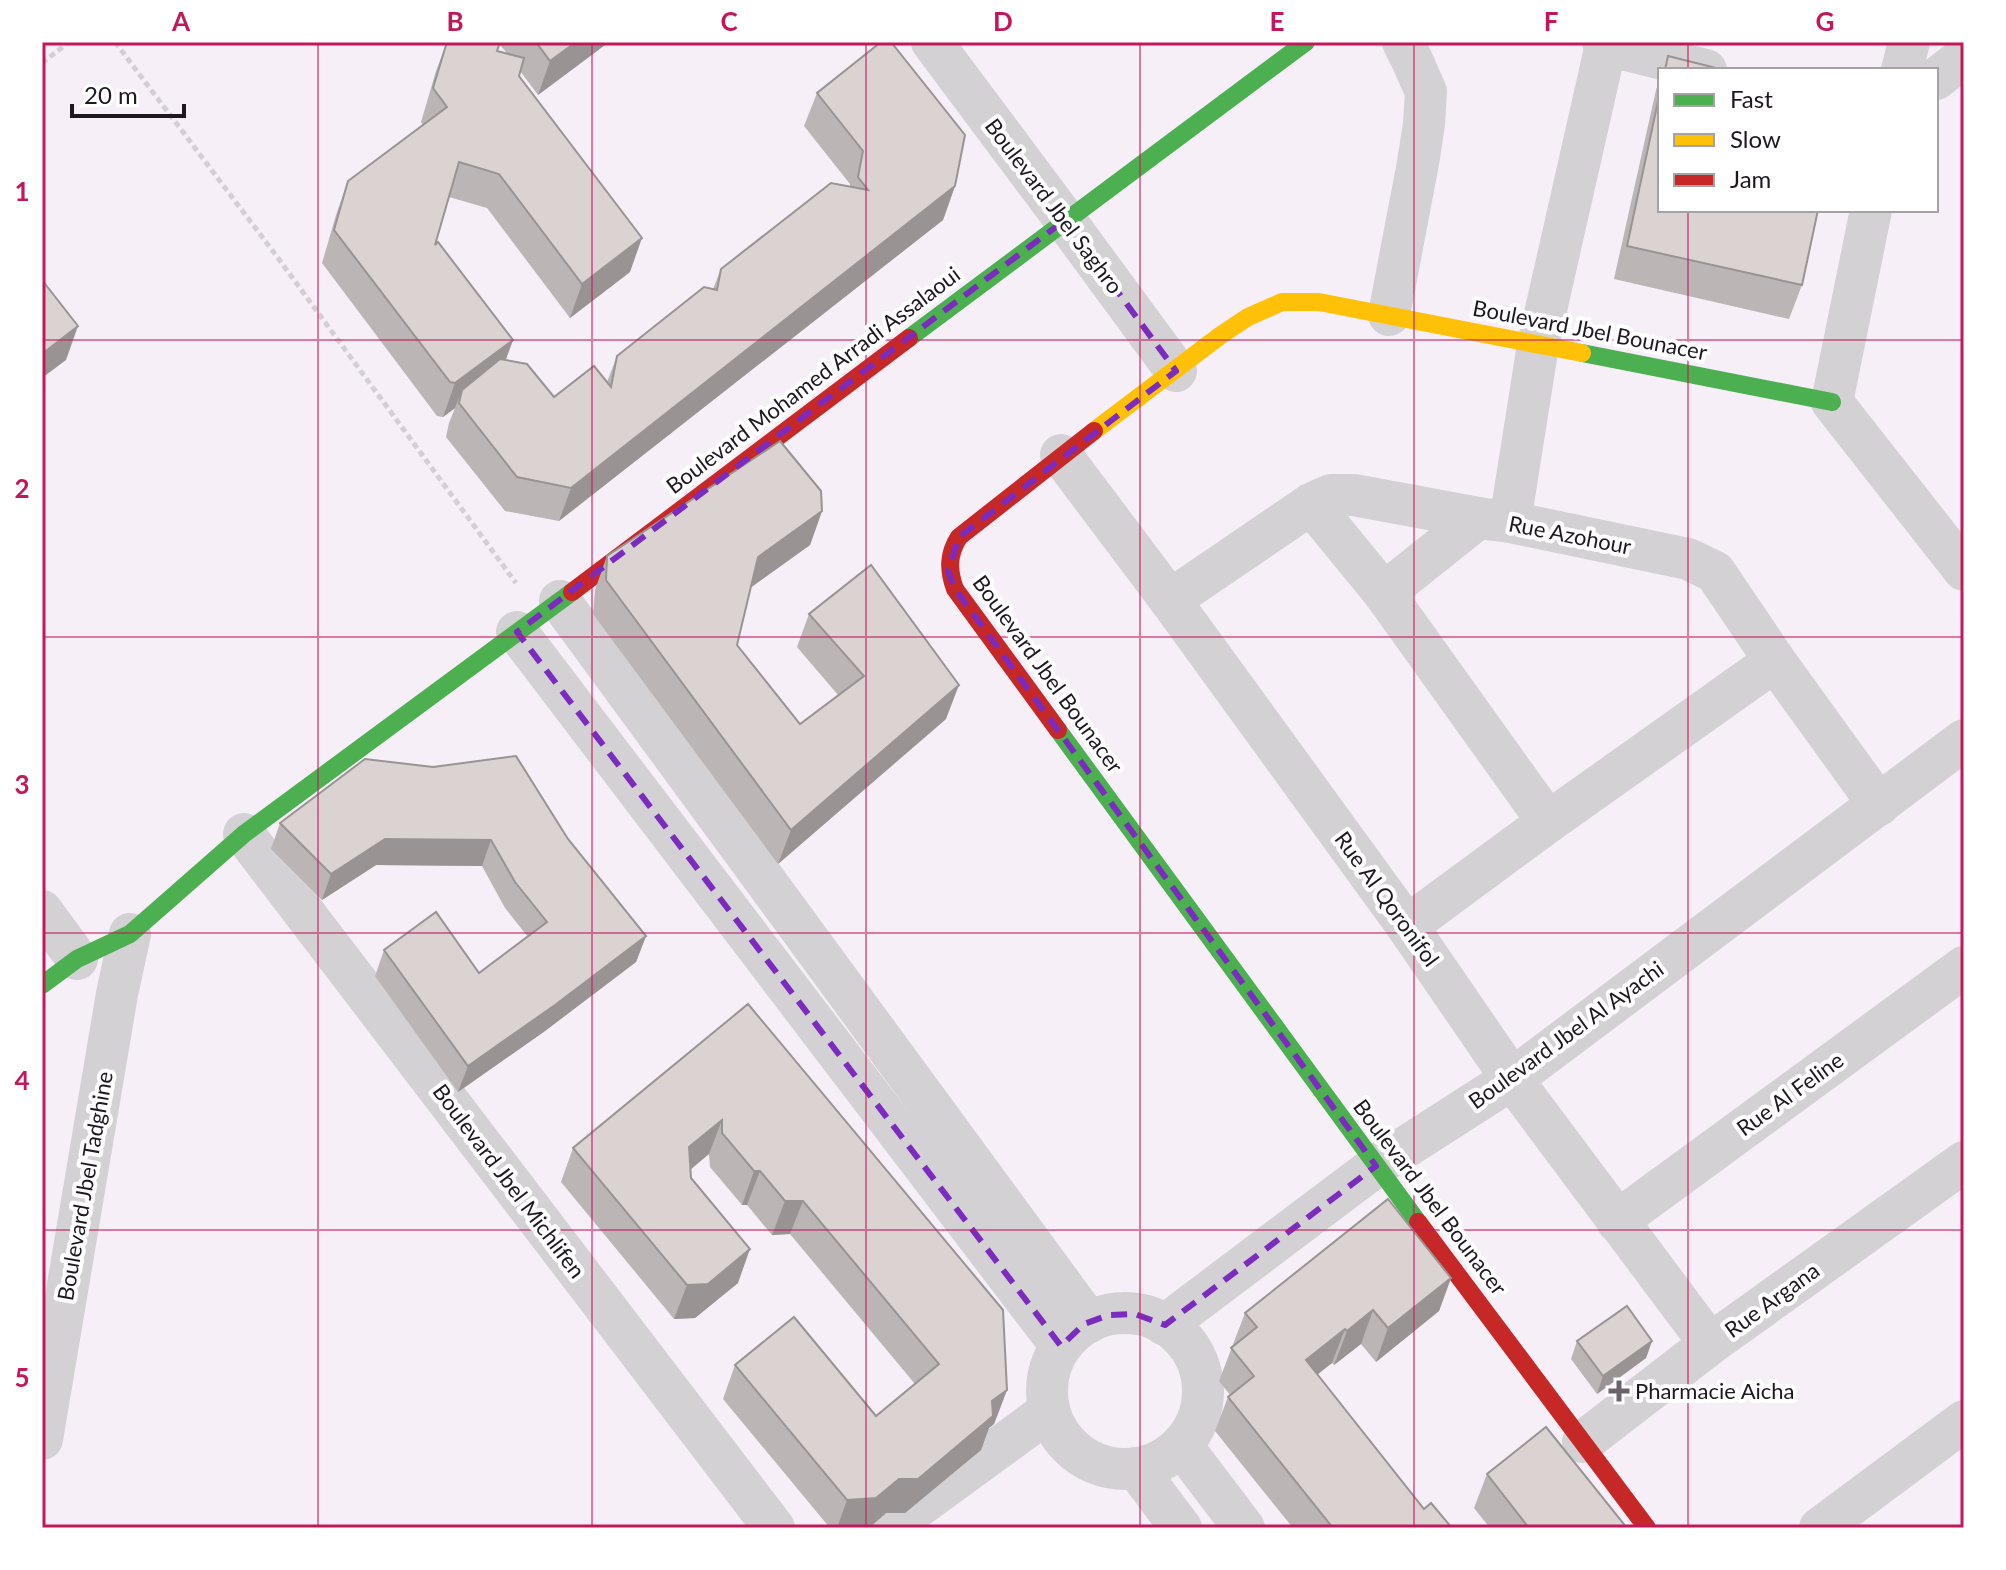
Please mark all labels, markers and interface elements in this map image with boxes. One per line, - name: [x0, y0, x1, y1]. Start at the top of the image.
- text: A: [171, 5, 191, 37]
- text: B: [446, 5, 464, 37]
- text: C: [720, 5, 738, 37]
- text: D: [993, 5, 1013, 37]
- text: E: [1270, 5, 1284, 37]
- text: F: [1544, 5, 1558, 37]
- text: G: [1816, 5, 1834, 37]
- scale bar: [72, 68, 184, 118]
- legend: [1658, 68, 1938, 212]
- text: 20 m: [84, 80, 138, 109]
- text: Fast: [1730, 84, 1773, 113]
- street label: Boulevard Jbel Saghro: [980, 113, 1129, 299]
- text: Slow: [1730, 124, 1781, 153]
- text: Jam: [1730, 164, 1771, 193]
- text: 1: [14, 175, 30, 207]
- street label: Boulevard Mohamed Arradi Assalaoui: [661, 260, 965, 499]
- street label: Boulevard Jbel Bounacer: [1471, 294, 1710, 365]
- text: 2: [14, 472, 30, 504]
- street label: Rue Azohour: [1507, 509, 1634, 560]
- street label: Boulevard Jbel Bounacer: [968, 569, 1129, 778]
- text: 3: [14, 768, 30, 800]
- street label: Rue Al Qoronifol: [1329, 826, 1445, 971]
- street label: Boulevard Jbel Al Ayachi: [1463, 955, 1668, 1114]
- street label: Rue Al Feline: [1731, 1046, 1848, 1141]
- text: 4: [14, 1064, 30, 1096]
- street label: Boulevard Jbel Tadghine: [51, 1069, 118, 1303]
- street label: Boulevard Jbel Michlifen: [428, 1078, 591, 1283]
- street label: Boulevard Jbel Bounacer: [1348, 1093, 1513, 1300]
- street label: Rue Argana: [1719, 1256, 1824, 1343]
- text: 5: [14, 1361, 30, 1393]
- place label: Pharmacie Aicha: [1635, 1377, 1795, 1404]
- marker: Pharmacie Aicha: [1610, 1382, 1628, 1400]

